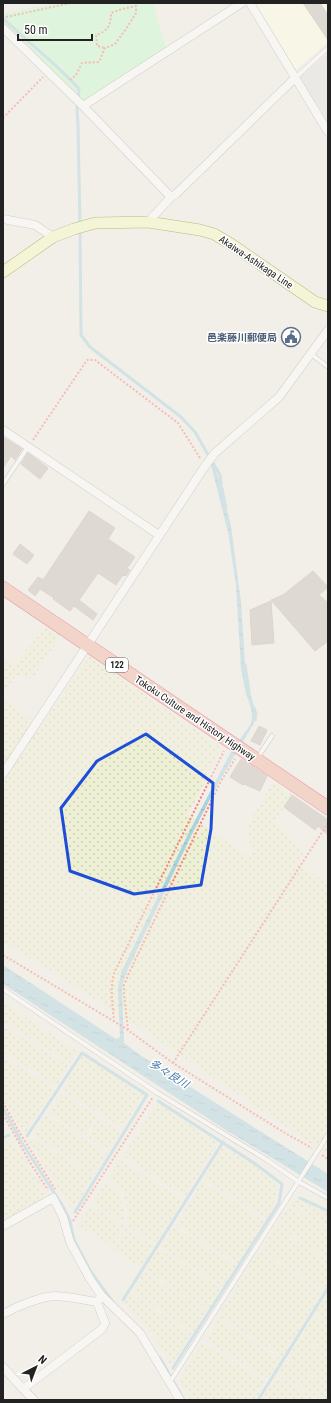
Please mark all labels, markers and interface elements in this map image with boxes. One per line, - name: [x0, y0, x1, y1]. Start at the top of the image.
- scale bar: [18, 16, 92, 42]
- text: 50 m: [24, 23, 48, 37]
- street label: Akaiwa-Ashikaga Line: [217, 233, 295, 291]
- public building icon: 邑楽藤川郵便局: [280, 326, 302, 348]
- place label: 邑楽藤川郵便局: [207, 332, 277, 343]
- road number: 122: [106, 658, 128, 672]
- street label: Tokoku Culture and History Highway: [133, 674, 257, 762]
- water label: 多々良川: [147, 1057, 192, 1092]
- north arrow: [16, 1347, 56, 1387]
- text: N: [35, 1353, 49, 1367]

